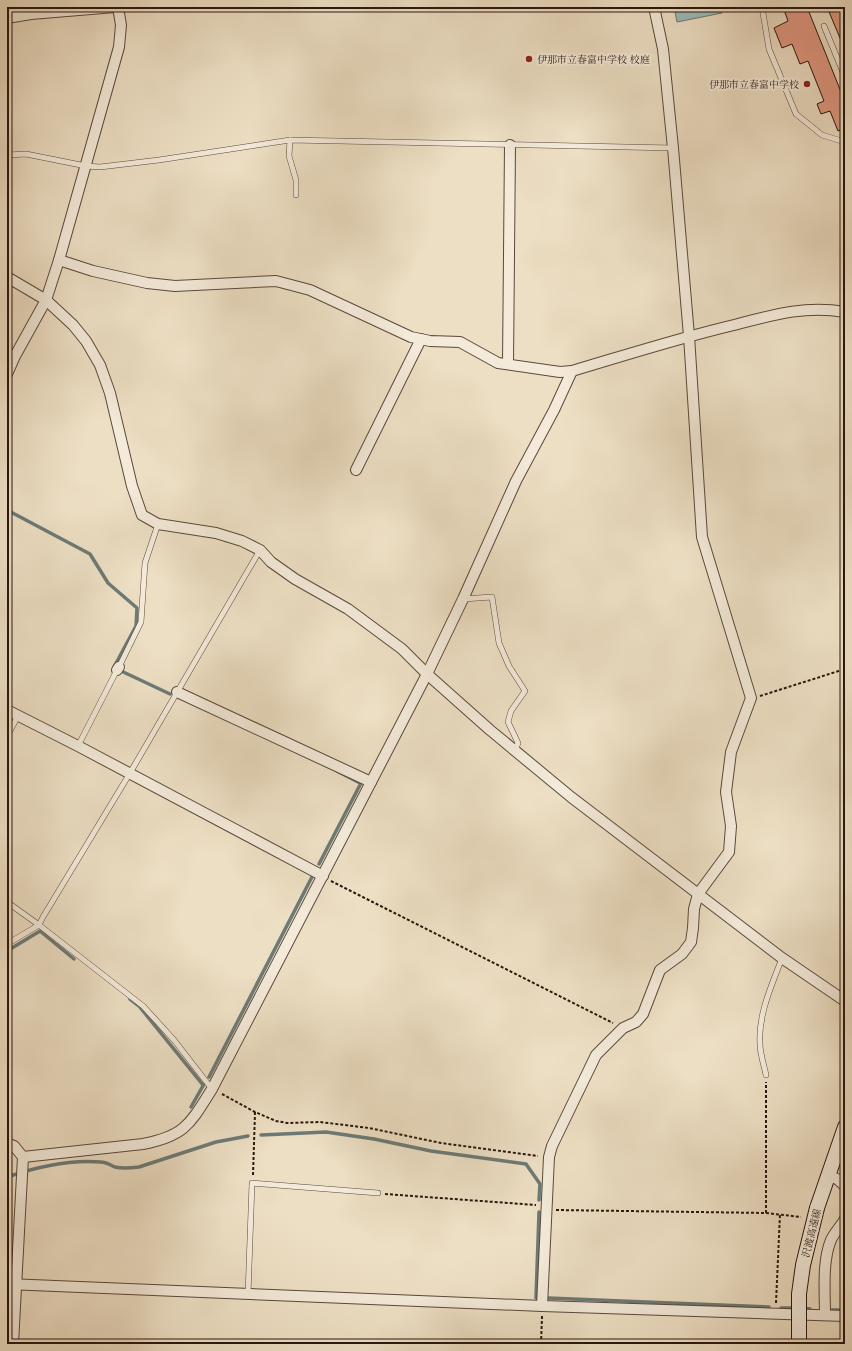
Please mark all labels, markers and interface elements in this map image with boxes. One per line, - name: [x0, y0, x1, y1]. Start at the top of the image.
- place label: 伊那市立春富中学校 校庭: [537, 53, 650, 66]
- marker: 伊那市立春富中学校 校庭: [524, 54, 534, 64]
- place label: 伊那市立春富中学校: [709, 78, 799, 91]
- marker: 伊那市立春富中学校: [802, 79, 812, 89]
- street label: 沢渡高遠線: [799, 1207, 824, 1259]

